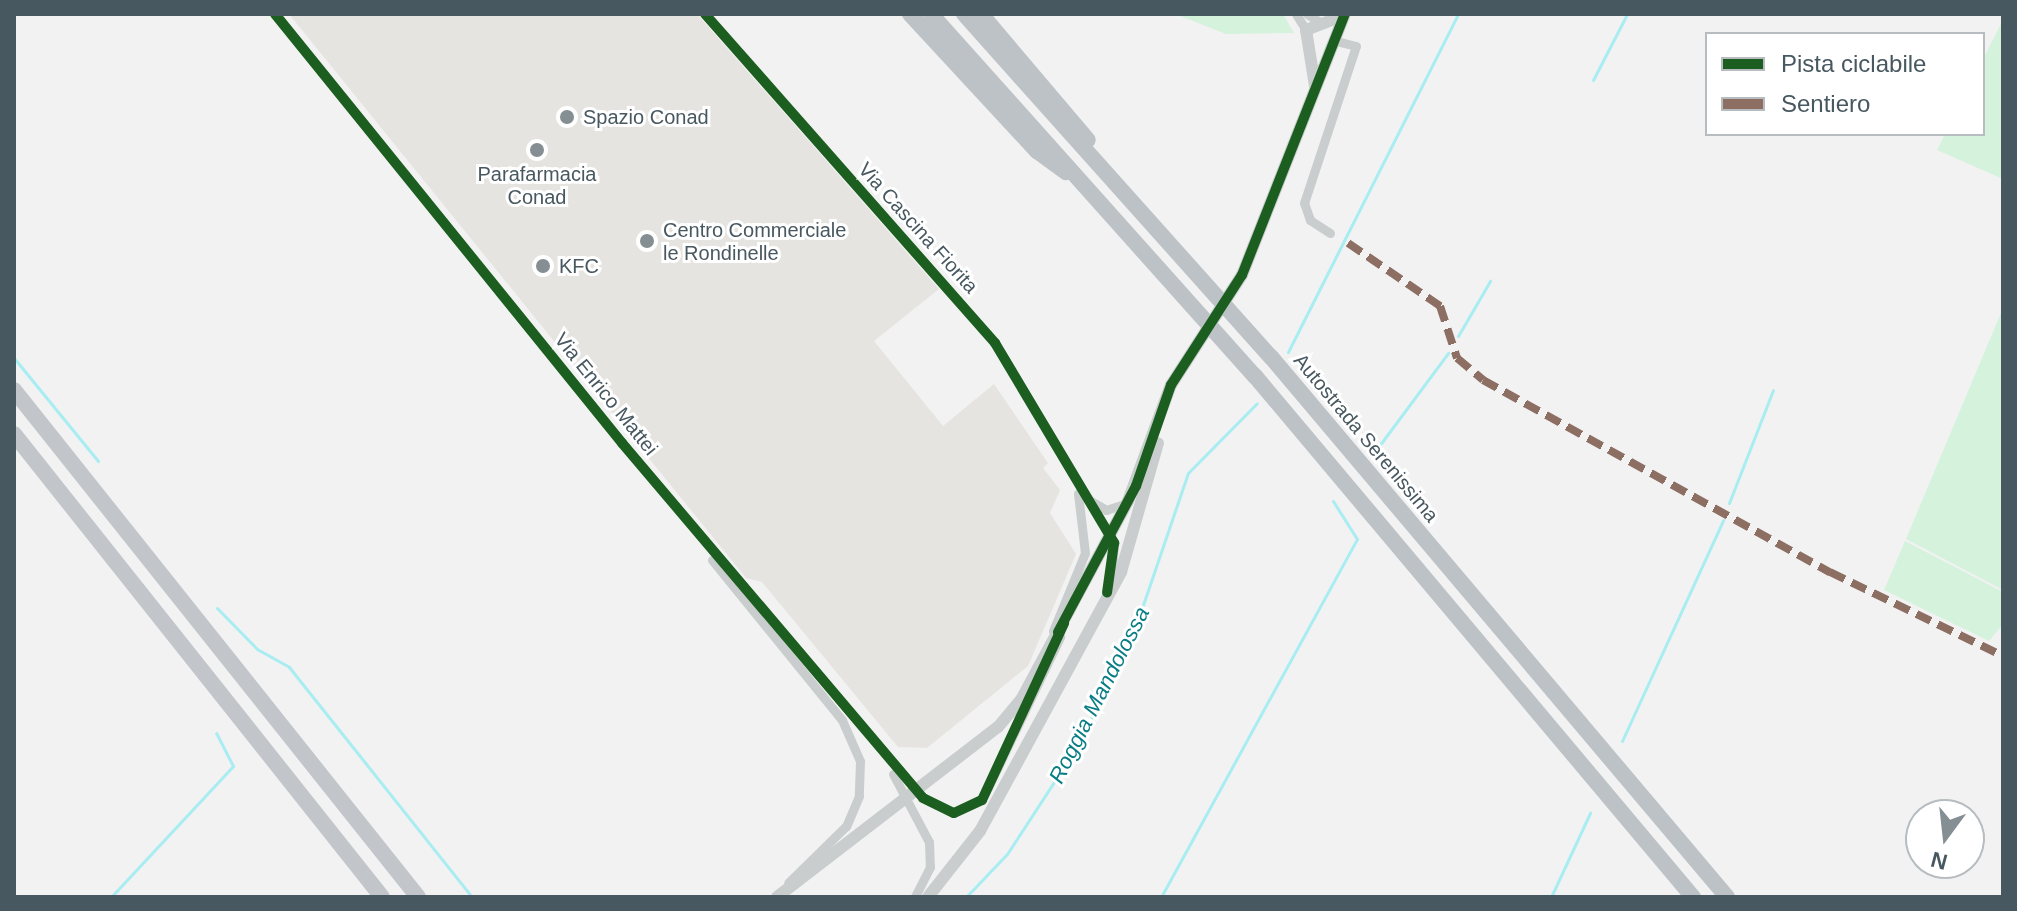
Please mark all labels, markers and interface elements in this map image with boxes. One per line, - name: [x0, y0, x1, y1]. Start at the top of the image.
- legend: [1705, 32, 1985, 136]
- text: Pista ciclabile: [1781, 50, 1926, 77]
- text: Sentiero: [1781, 90, 1870, 117]
- place label: Spazio Conad: [583, 105, 709, 129]
- marker: Spazio Conad: [558, 108, 576, 126]
- marker: Parafarmacia Conad: [528, 141, 546, 159]
- street label: Via Cascina Fiorita: [853, 158, 983, 298]
- place label: Parafarmacia Conad: [478, 162, 596, 209]
- place label: Centro Commerciale le Rondinelle: [663, 218, 846, 265]
- marker: Centro Commerciale le Rondinelle: [638, 232, 656, 250]
- place label: KFC: [559, 254, 599, 278]
- marker: KFC: [534, 257, 552, 275]
- street label: Via Enrico Mattei: [549, 328, 663, 460]
- street label: Autostrada Serenissima: [1289, 349, 1443, 527]
- water label: Roggia Mandolossa: [1043, 602, 1155, 788]
- north arrow: [1905, 799, 1985, 879]
- text: N: [1928, 847, 1950, 875]

